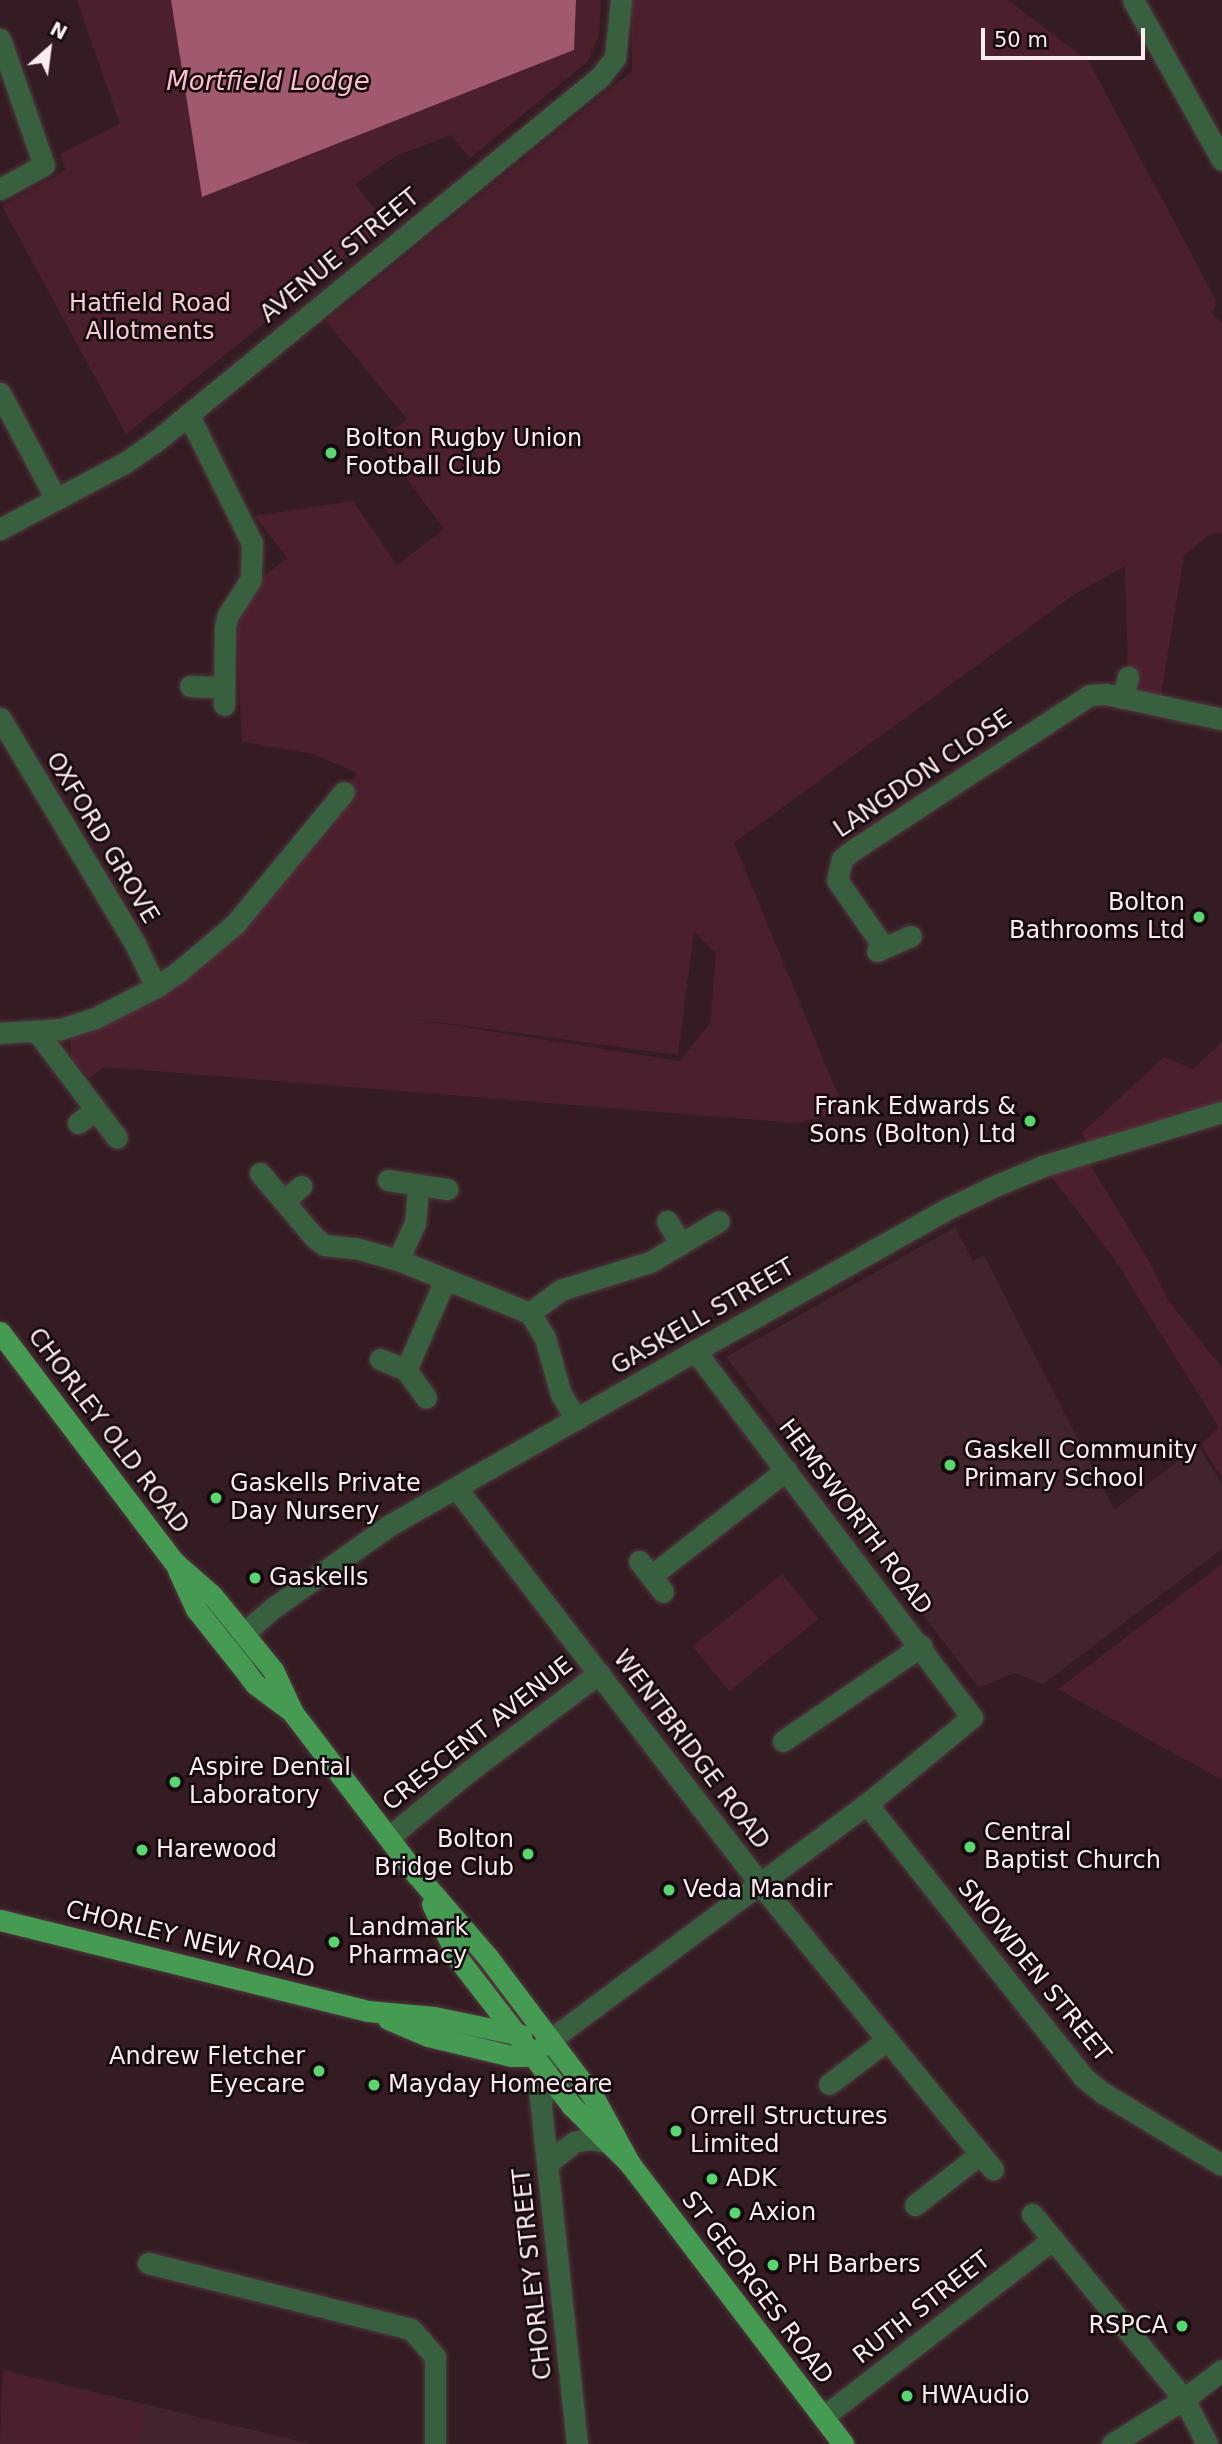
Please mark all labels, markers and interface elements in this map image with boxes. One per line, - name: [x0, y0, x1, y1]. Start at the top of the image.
- north arrow: [14, 14, 84, 84]
- scale bar: [984, 14, 1148, 58]
- text: N: [47, 17, 71, 44]
- text: 50 m: [994, 28, 1048, 52]
- water label: Mortfield Lodge: [166, 66, 370, 98]
- street label: AVENUE STREET: [255, 183, 425, 329]
- park label: Hatfield Road Allotments: [69, 290, 231, 346]
- place label: Bolton Rugby Union Football Club: [345, 425, 582, 481]
- marker: Bolton Rugby Union Football Club: [323, 445, 339, 461]
- street label: LANGDON CLOSE: [829, 704, 1017, 844]
- street label: OXFORD GROVE: [40, 747, 164, 929]
- place label: Bolton Bathrooms Ltd: [1009, 889, 1185, 945]
- marker: Bolton Bathrooms Ltd: [1191, 909, 1207, 925]
- place label: Frank Edwards & Sons (Bolton) Ltd: [809, 1093, 1016, 1149]
- marker: Frank Edwards & Sons (Bolton) Ltd: [1022, 1113, 1038, 1129]
- street label: GASKELL STREET: [606, 1253, 800, 1381]
- street label: CHORLEY OLD ROAD: [21, 1323, 195, 1539]
- street label: HEMSWORTH ROAD: [772, 1414, 938, 1620]
- place label: Gaskell Community Primary School: [964, 1437, 1197, 1493]
- marker: Gaskell Community Primary School: [942, 1457, 958, 1473]
- place label: Gaskells Private Day Nursery: [230, 1470, 421, 1526]
- marker: Gaskells Private Day Nursery: [208, 1490, 224, 1506]
- place label: Gaskells: [269, 1564, 368, 1592]
- marker: Gaskells: [247, 1570, 263, 1586]
- street label: WENTBRIDGE ROAD: [607, 1645, 775, 1855]
- street label: CRESCENT AVENUE: [377, 1651, 579, 1817]
- place label: Aspire Dental Laboratory: [189, 1754, 351, 1810]
- marker: Aspire Dental Laboratory: [167, 1774, 183, 1790]
- place label: Central Baptist Church: [984, 1819, 1161, 1875]
- place label: Bolton Bridge Club: [374, 1826, 514, 1882]
- place label: Harewood: [156, 1836, 277, 1864]
- marker: Central Baptist Church: [962, 1839, 978, 1855]
- marker: Harewood: [134, 1842, 150, 1858]
- marker: Bolton Bridge Club: [520, 1846, 536, 1862]
- street label: SNOWDEN STREET: [952, 1874, 1116, 2068]
- place label: Veda Mandir: [683, 1876, 832, 1904]
- marker: Veda Mandir: [661, 1882, 677, 1898]
- street label: CHORLEY NEW ROAD: [62, 1895, 318, 1985]
- place label: Landmark Pharmacy: [348, 1914, 468, 1970]
- marker: Landmark Pharmacy: [326, 1934, 342, 1950]
- place label: Andrew Fletcher Eyecare: [109, 2043, 305, 2099]
- marker: Andrew Fletcher Eyecare: [311, 2063, 327, 2079]
- place label: Mayday Homecare: [388, 2071, 612, 2099]
- marker: Mayday Homecare: [366, 2077, 382, 2093]
- place label: Orrell Structures Limited: [690, 2103, 888, 2159]
- marker: Orrell Structures Limited: [668, 2123, 684, 2139]
- place label: ADK: [726, 2165, 777, 2193]
- street label: CHORLEY STREET: [508, 2167, 558, 2381]
- marker: ADK: [704, 2171, 720, 2187]
- street label: ST GEORGES ROAD: [675, 2186, 839, 2390]
- place label: Axion: [749, 2199, 816, 2227]
- marker: Axion: [727, 2205, 743, 2221]
- street label: RUTH STREET: [848, 2246, 996, 2370]
- place label: PH Barbers: [787, 2251, 921, 2279]
- marker: PH Barbers: [765, 2257, 781, 2273]
- place label: RSPCA: [1088, 2312, 1168, 2340]
- marker: RSPCA: [1174, 2318, 1190, 2334]
- place label: HWAudio: [921, 2382, 1030, 2410]
- marker: HWAudio: [899, 2388, 915, 2404]

